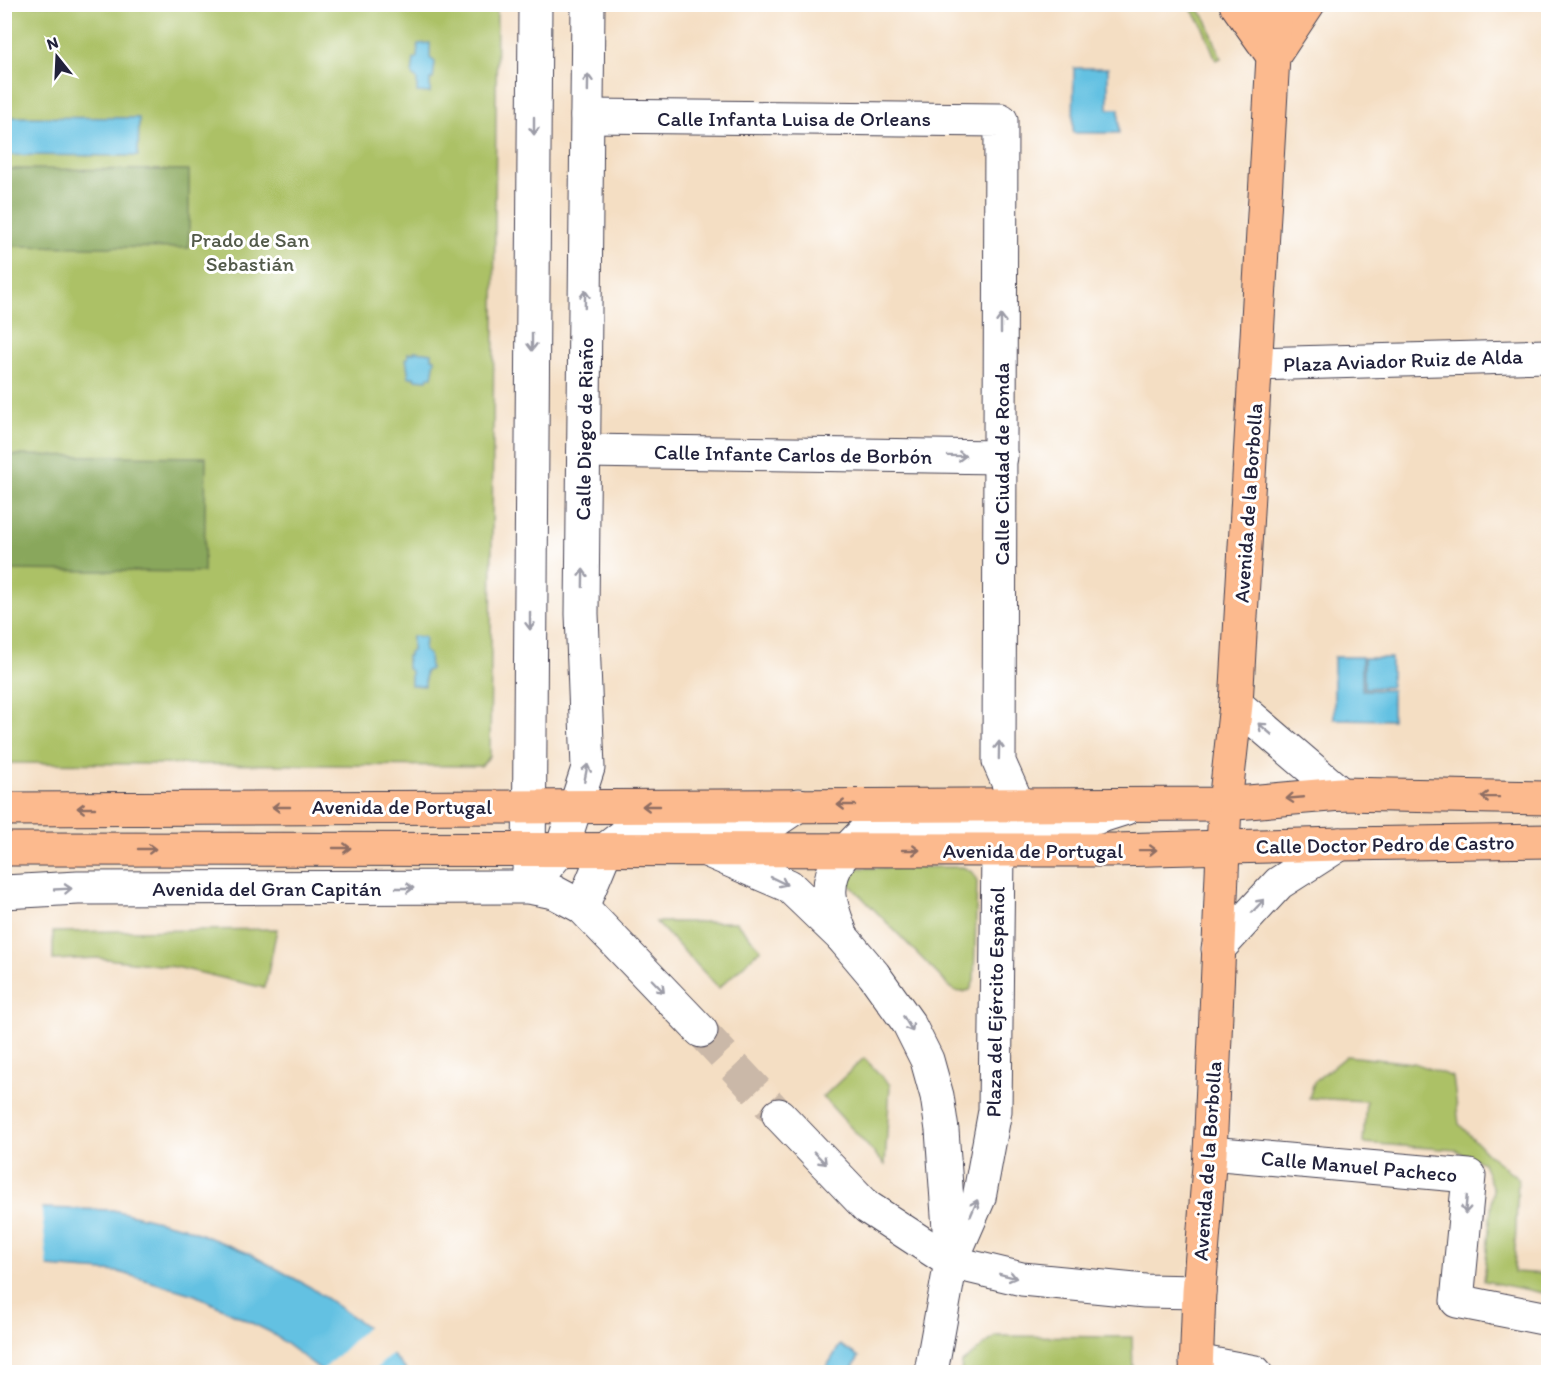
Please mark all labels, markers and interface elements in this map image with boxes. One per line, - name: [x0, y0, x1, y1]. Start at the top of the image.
- north arrow: [27, 27, 87, 87]
- text: N: [44, 33, 61, 54]
- one-way arrow: [582, 74, 594, 94]
- street label: Calle Infanta Luisa de Orleans: [657, 106, 931, 131]
- one-way arrow: [528, 115, 540, 135]
- park label: Prado de San Sebastián: [191, 227, 310, 276]
- one-way arrow: [580, 290, 591, 310]
- one-way arrow: [995, 315, 1007, 335]
- one-way arrow: [526, 331, 538, 351]
- street label: Calle Diego de Riaño: [570, 337, 598, 521]
- street label: Plaza Aviador Ruiz de Alda: [1283, 343, 1523, 377]
- street label: Calle Ciudad de Ronda: [989, 363, 1014, 565]
- street label: Avenida de la Borbolla: [1229, 402, 1267, 604]
- street label: Calle Infante Carlos de Borbón: [654, 439, 933, 469]
- one-way arrow: [947, 451, 967, 462]
- one-way arrow: [577, 569, 588, 589]
- one-way arrow: [524, 610, 536, 630]
- one-way arrow: [1257, 722, 1273, 735]
- one-way arrow: [994, 741, 1005, 761]
- one-way arrow: [581, 764, 592, 783]
- one-way arrow: [1481, 791, 1501, 803]
- one-way arrow: [1286, 793, 1306, 804]
- street label: Avenida de Portugal: [312, 794, 492, 819]
- one-way arrow: [836, 799, 856, 811]
- one-way arrow: [641, 800, 661, 812]
- one-way arrow: [271, 801, 291, 813]
- one-way arrow: [76, 802, 96, 814]
- street label: Calle Doctor Pedro de Castro: [1255, 829, 1515, 859]
- street label: Avenida de Portugal: [943, 838, 1123, 863]
- one-way arrow: [331, 842, 351, 854]
- one-way arrow: [136, 843, 156, 855]
- one-way arrow: [901, 844, 921, 856]
- one-way arrow: [1138, 844, 1158, 855]
- one-way arrow: [769, 875, 787, 887]
- street label: Avenida del Gran Capitán: [152, 876, 382, 901]
- one-way arrow: [394, 882, 414, 894]
- one-way arrow: [52, 884, 72, 895]
- street label: Plaza del Ejército Español: [980, 886, 1010, 1118]
- one-way arrow: [1250, 899, 1264, 914]
- one-way arrow: [651, 978, 665, 993]
- one-way arrow: [903, 1015, 915, 1032]
- street label: Avenida de la Borbolla: [1188, 1060, 1226, 1262]
- street label: Calle Manuel Pacheco: [1260, 1145, 1458, 1187]
- one-way arrow: [813, 1150, 827, 1165]
- one-way arrow: [1460, 1195, 1471, 1215]
- one-way arrow: [969, 1199, 981, 1217]
- one-way arrow: [998, 1271, 1017, 1282]

